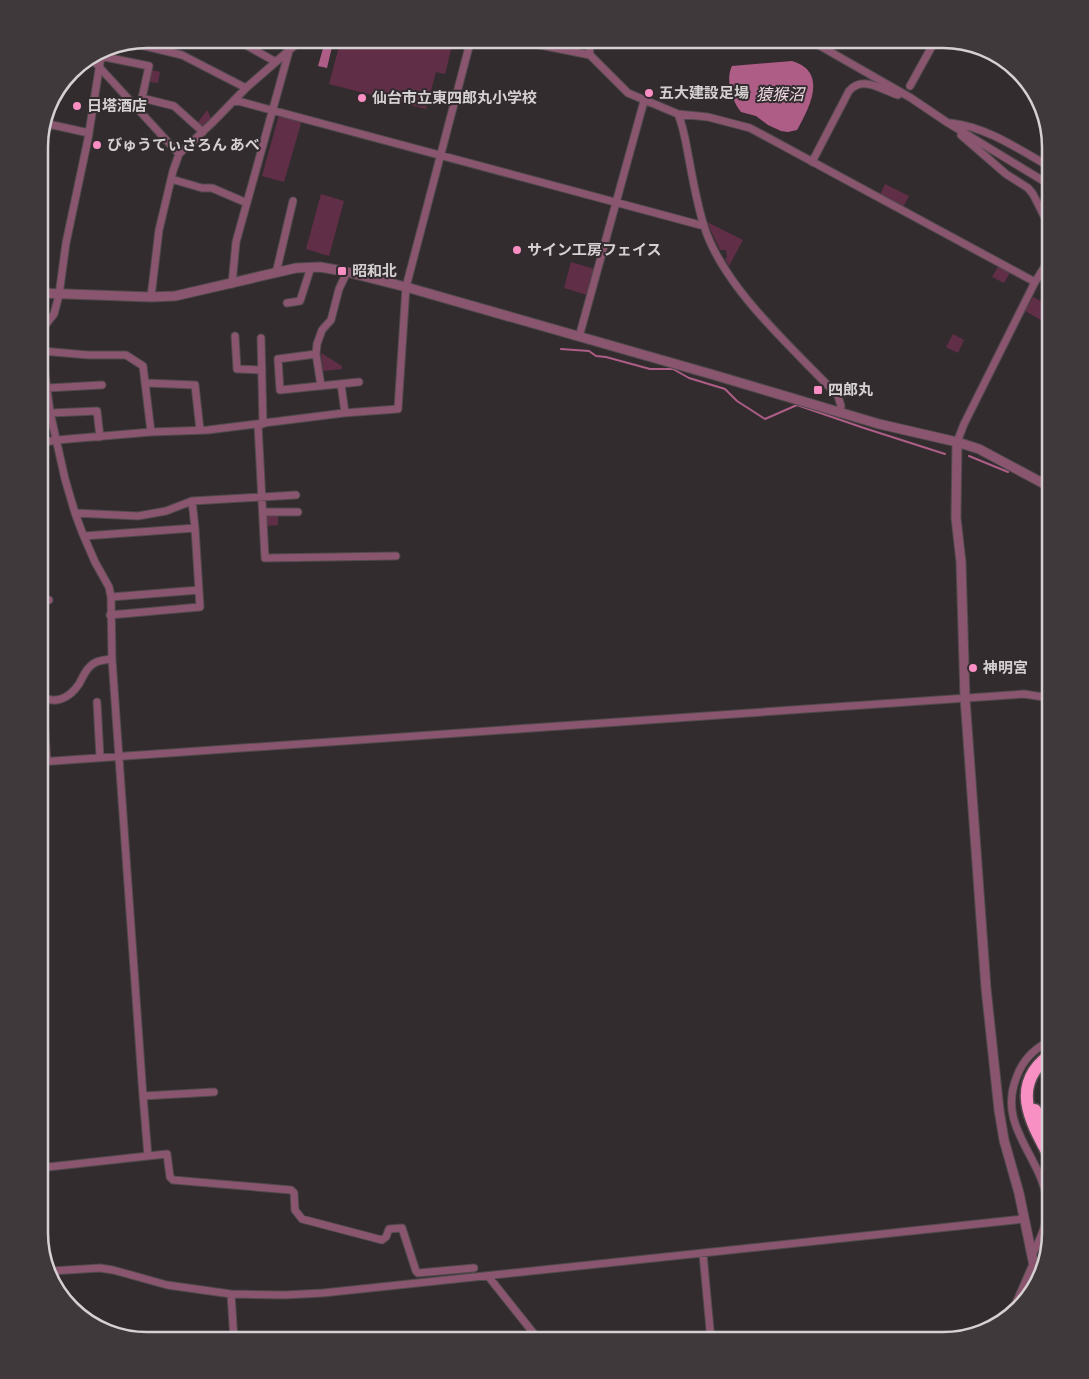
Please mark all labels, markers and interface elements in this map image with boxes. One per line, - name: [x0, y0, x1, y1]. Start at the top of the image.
- place label: 五大建設足場: [659, 84, 749, 102]
- water label: 猿猴沼: [756, 85, 806, 104]
- marker: 五大建設足場: [643, 87, 655, 99]
- place label: 仙台市立東四郎丸小学校: [372, 89, 537, 107]
- marker: 仙台市立東四郎丸小学校: [356, 92, 368, 104]
- place label: 日塔酒店: [87, 97, 147, 115]
- marker: 日塔酒店: [71, 100, 83, 112]
- place label: びゅうてぃさろん あべ: [107, 136, 260, 154]
- marker: びゅうてぃさろん あべ: [91, 139, 103, 151]
- place label: サイン工房フェイス: [527, 241, 662, 259]
- marker: サイン工房フェイス: [511, 244, 523, 256]
- place label: 昭和北: [352, 262, 397, 280]
- marker: 昭和北: [336, 265, 348, 277]
- place label: 四郎丸: [828, 381, 873, 399]
- marker: 四郎丸: [812, 384, 824, 396]
- place label: 神明宮: [982, 659, 1028, 677]
- marker: 神明宮: [967, 662, 979, 674]

